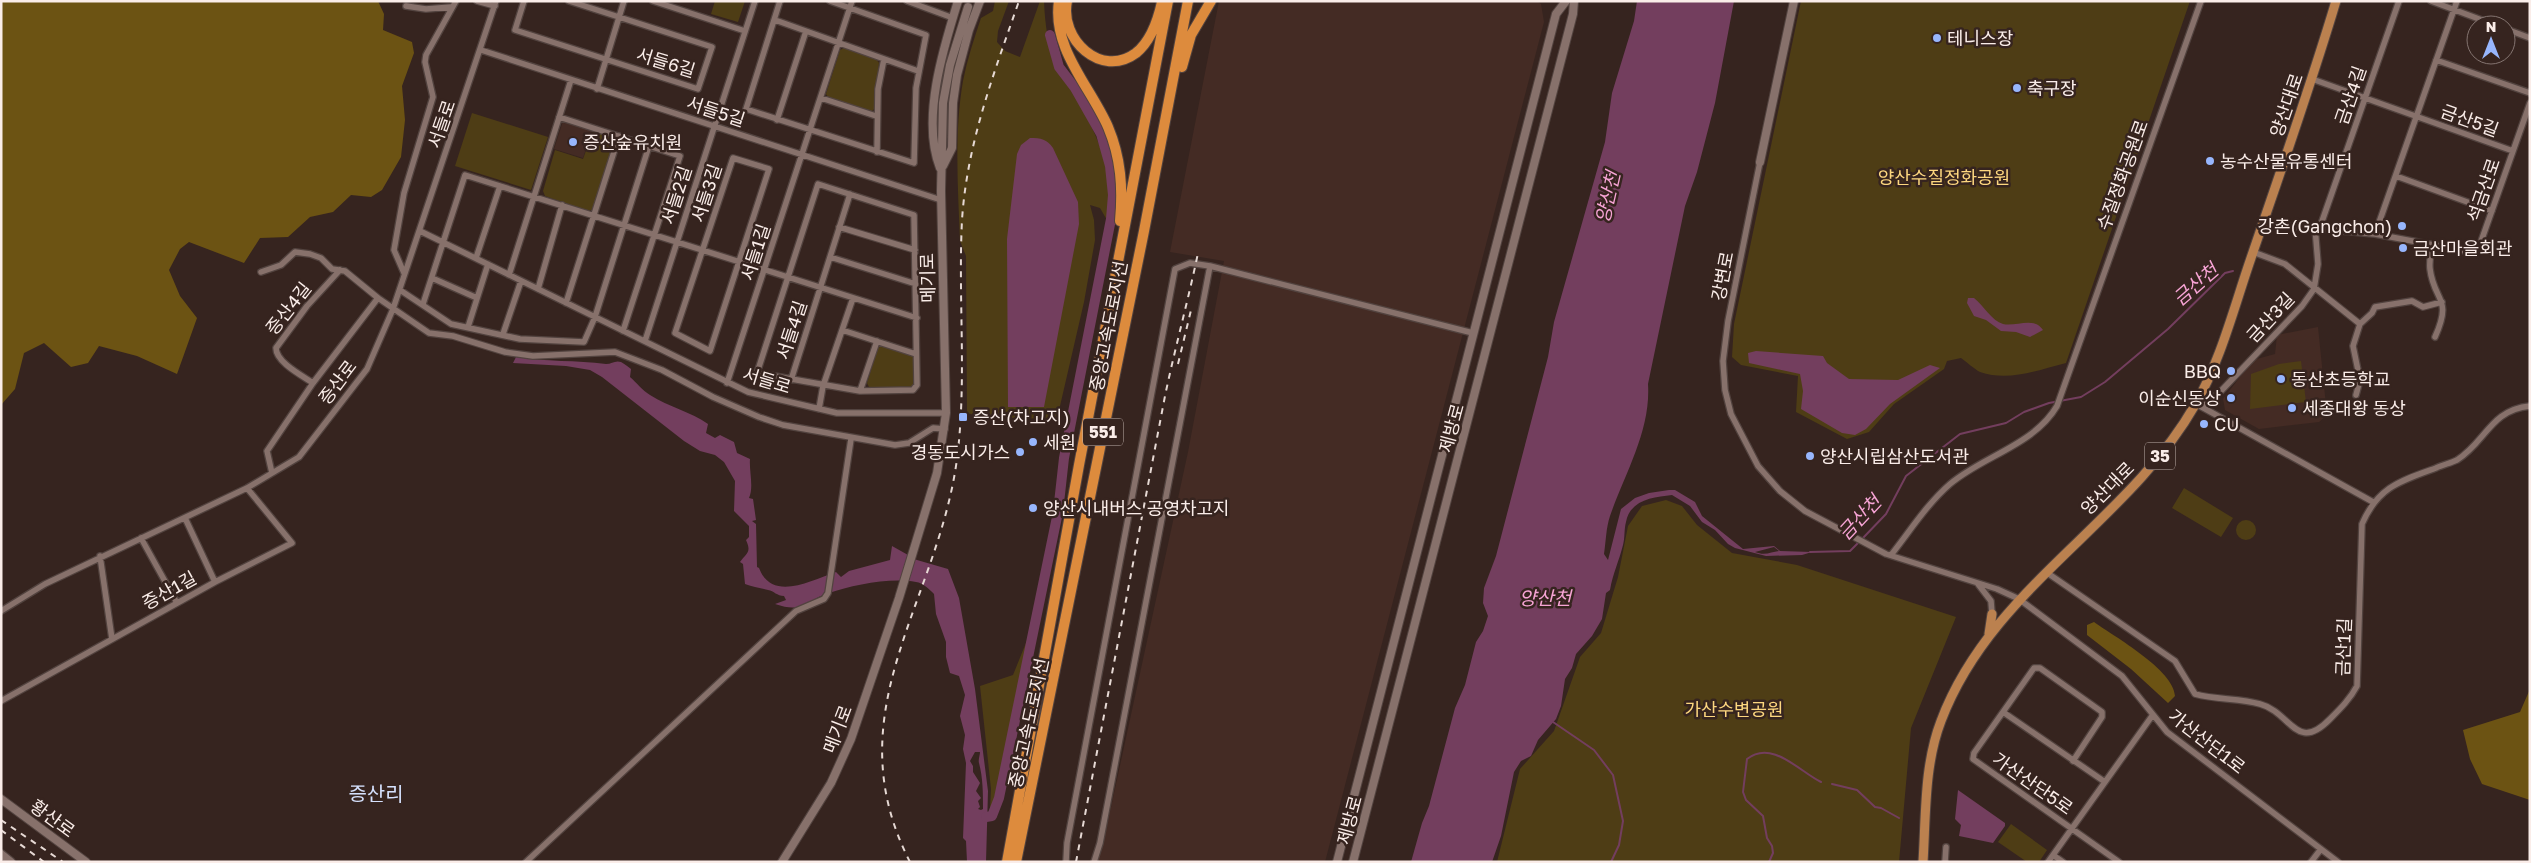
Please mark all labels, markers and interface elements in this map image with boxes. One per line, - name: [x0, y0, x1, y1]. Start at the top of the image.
- north arrow: [2466, 15, 2516, 65]
- text: N: [2486, 18, 2496, 35]
- place label: 테니스장: [1947, 27, 2013, 49]
- marker: 테니스장: [1931, 32, 1943, 44]
- street label: 서들6길: [634, 43, 698, 81]
- street label: 금산4길: [2330, 63, 2370, 127]
- street label: 양산대로: [2265, 70, 2307, 140]
- place label: 축구장: [2027, 77, 2077, 99]
- marker: 축구장: [2011, 82, 2023, 94]
- street label: 서들5길: [684, 91, 748, 131]
- street label: 서들로: [423, 97, 459, 151]
- street label: 금산5길: [2438, 99, 2502, 141]
- street label: 수질정화공원로: [2092, 117, 2152, 233]
- place label: 증산숲유치원: [583, 131, 682, 153]
- marker: 증산숲유치원: [567, 136, 579, 148]
- place label: 농수산물유통센터: [2220, 150, 2352, 172]
- marker: 농수산물유통센터: [2204, 155, 2216, 167]
- street label: 석금산로: [2462, 155, 2504, 225]
- street label: 서들3길: [686, 161, 726, 225]
- street label: 서들2길: [656, 163, 696, 227]
- park label: 양산수질정화공원: [1878, 166, 2010, 188]
- water label: 양산천: [1590, 167, 1624, 225]
- place label: 강촌(Gangchon): [2257, 215, 2392, 237]
- marker: 강촌(Gangchon): [2396, 220, 2408, 232]
- street label: 서들1길: [736, 221, 774, 283]
- place label: 금산마을회관: [2413, 237, 2513, 259]
- marker: 금산마을회관: [2397, 242, 2409, 254]
- street label: 강변로: [1706, 250, 1738, 302]
- street label: 메기로: [916, 253, 938, 303]
- water label: 금산천: [2168, 257, 2223, 310]
- street label: 중앙고속도로지선: [1085, 259, 1131, 393]
- street label: 증산4길: [261, 277, 315, 339]
- street label: 금산3길: [2241, 287, 2299, 347]
- street label: 서들4길: [771, 298, 811, 362]
- street label: 증산로: [313, 356, 361, 408]
- place label: BBQ: [2184, 360, 2221, 382]
- street label: 서들로: [740, 362, 794, 398]
- marker: BBQ: [2225, 365, 2237, 377]
- place label: 동산초등학교: [2291, 368, 2390, 390]
- marker: 동산초등학교: [2275, 373, 2287, 385]
- place label: 이순신동상: [2138, 387, 2221, 409]
- marker: 이순신동상: [2225, 392, 2237, 404]
- place label: 세종대왕 동상: [2302, 397, 2406, 419]
- street label: 제방로: [1434, 401, 1468, 455]
- marker: 세종대왕 동상: [2286, 402, 2298, 414]
- place label: 증산(차고지): [973, 406, 1069, 428]
- marker: 증산(차고지): [957, 411, 969, 423]
- place label: CU: [2214, 413, 2239, 435]
- road number: 551: [1083, 418, 1123, 446]
- marker: CU: [2198, 418, 2210, 430]
- place label: 세원: [1043, 431, 1076, 453]
- marker: 세원: [1027, 436, 1039, 448]
- place label: 경동도시가스: [911, 441, 1010, 463]
- road number: 35: [2145, 442, 2175, 470]
- place label: 양산시립삼산도서관: [1820, 445, 1969, 467]
- marker: 경동도시가스: [1014, 446, 1026, 458]
- marker: 양산시립삼산도서관: [1804, 450, 1816, 462]
- street label: 양산대로: [2076, 457, 2138, 519]
- water label: 금산천: [1833, 489, 1886, 544]
- place label: 양산시내버스 공영차고지: [1043, 497, 1230, 519]
- marker: 양산시내버스 공영차고지: [1027, 502, 1039, 514]
- street label: 증산1길: [138, 566, 200, 614]
- water label: 양산천: [1519, 586, 1573, 609]
- street label: 금산1길: [2331, 617, 2355, 677]
- street label: 중앙고속도로지선: [1003, 656, 1053, 790]
- park label: 가산수변공원: [1684, 698, 1784, 720]
- street label: 메기로: [818, 702, 856, 756]
- street label: 가산산단1로: [2164, 704, 2250, 778]
- street label: 가산산단5로: [1988, 747, 2078, 819]
- district label: 증산리: [348, 781, 404, 805]
- street label: 제방로: [1332, 793, 1366, 847]
- street label: 황산로: [26, 794, 80, 842]

